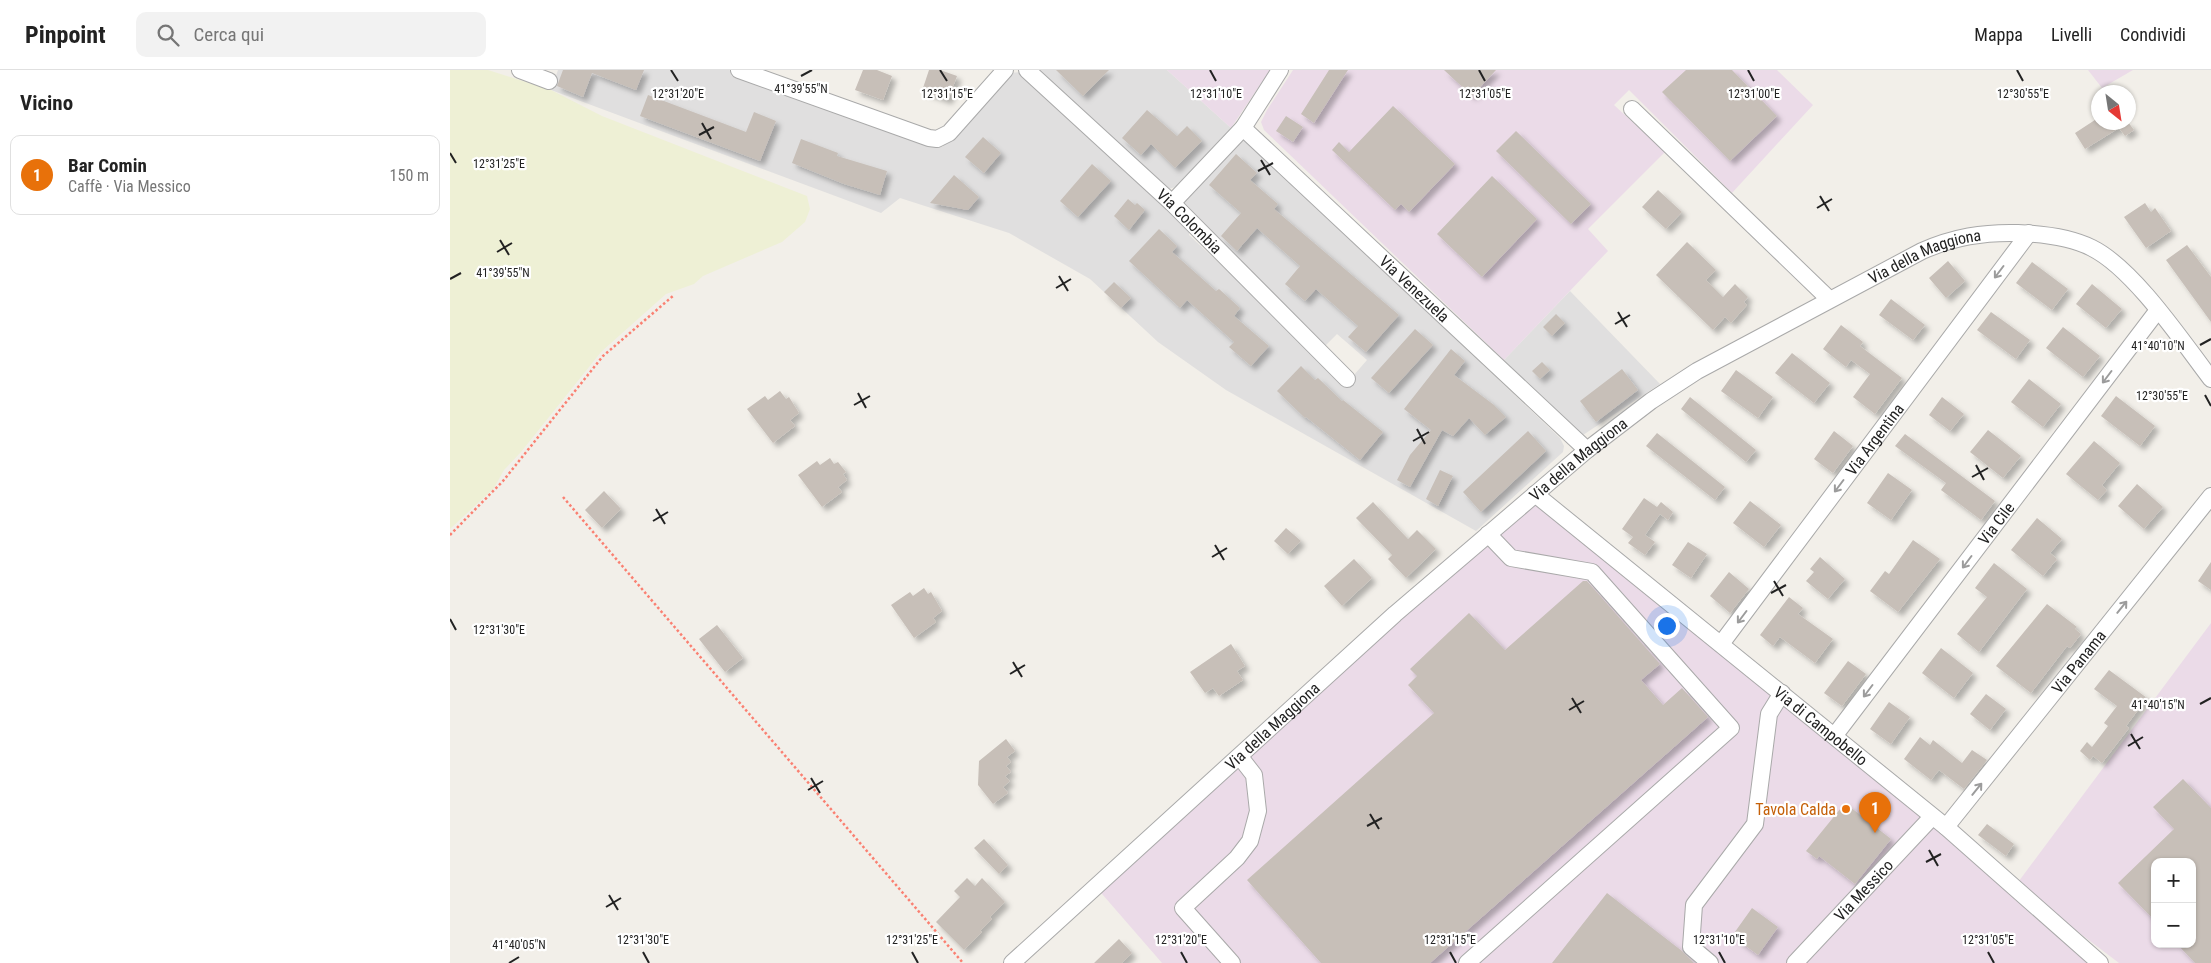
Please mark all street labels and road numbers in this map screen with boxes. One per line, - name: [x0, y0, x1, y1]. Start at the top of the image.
- street label: Via Colombia: [1153, 185, 1226, 257]
- street label: Via della Maggiona: [1865, 225, 1982, 287]
- street label: Via Venezuela: [1376, 251, 1454, 326]
- street label: Via Argentina: [1841, 399, 1908, 479]
- street label: Via della Maggiona: [1525, 413, 1631, 505]
- street label: Via Cile: [1974, 498, 2018, 548]
- street label: Via Panama: [2047, 626, 2110, 697]
- street label: Via della Maggiona: [1221, 678, 1323, 774]
- street label: Via di Campobello: [1770, 682, 1871, 769]
- street label: Via Messico: [1830, 855, 1897, 925]

